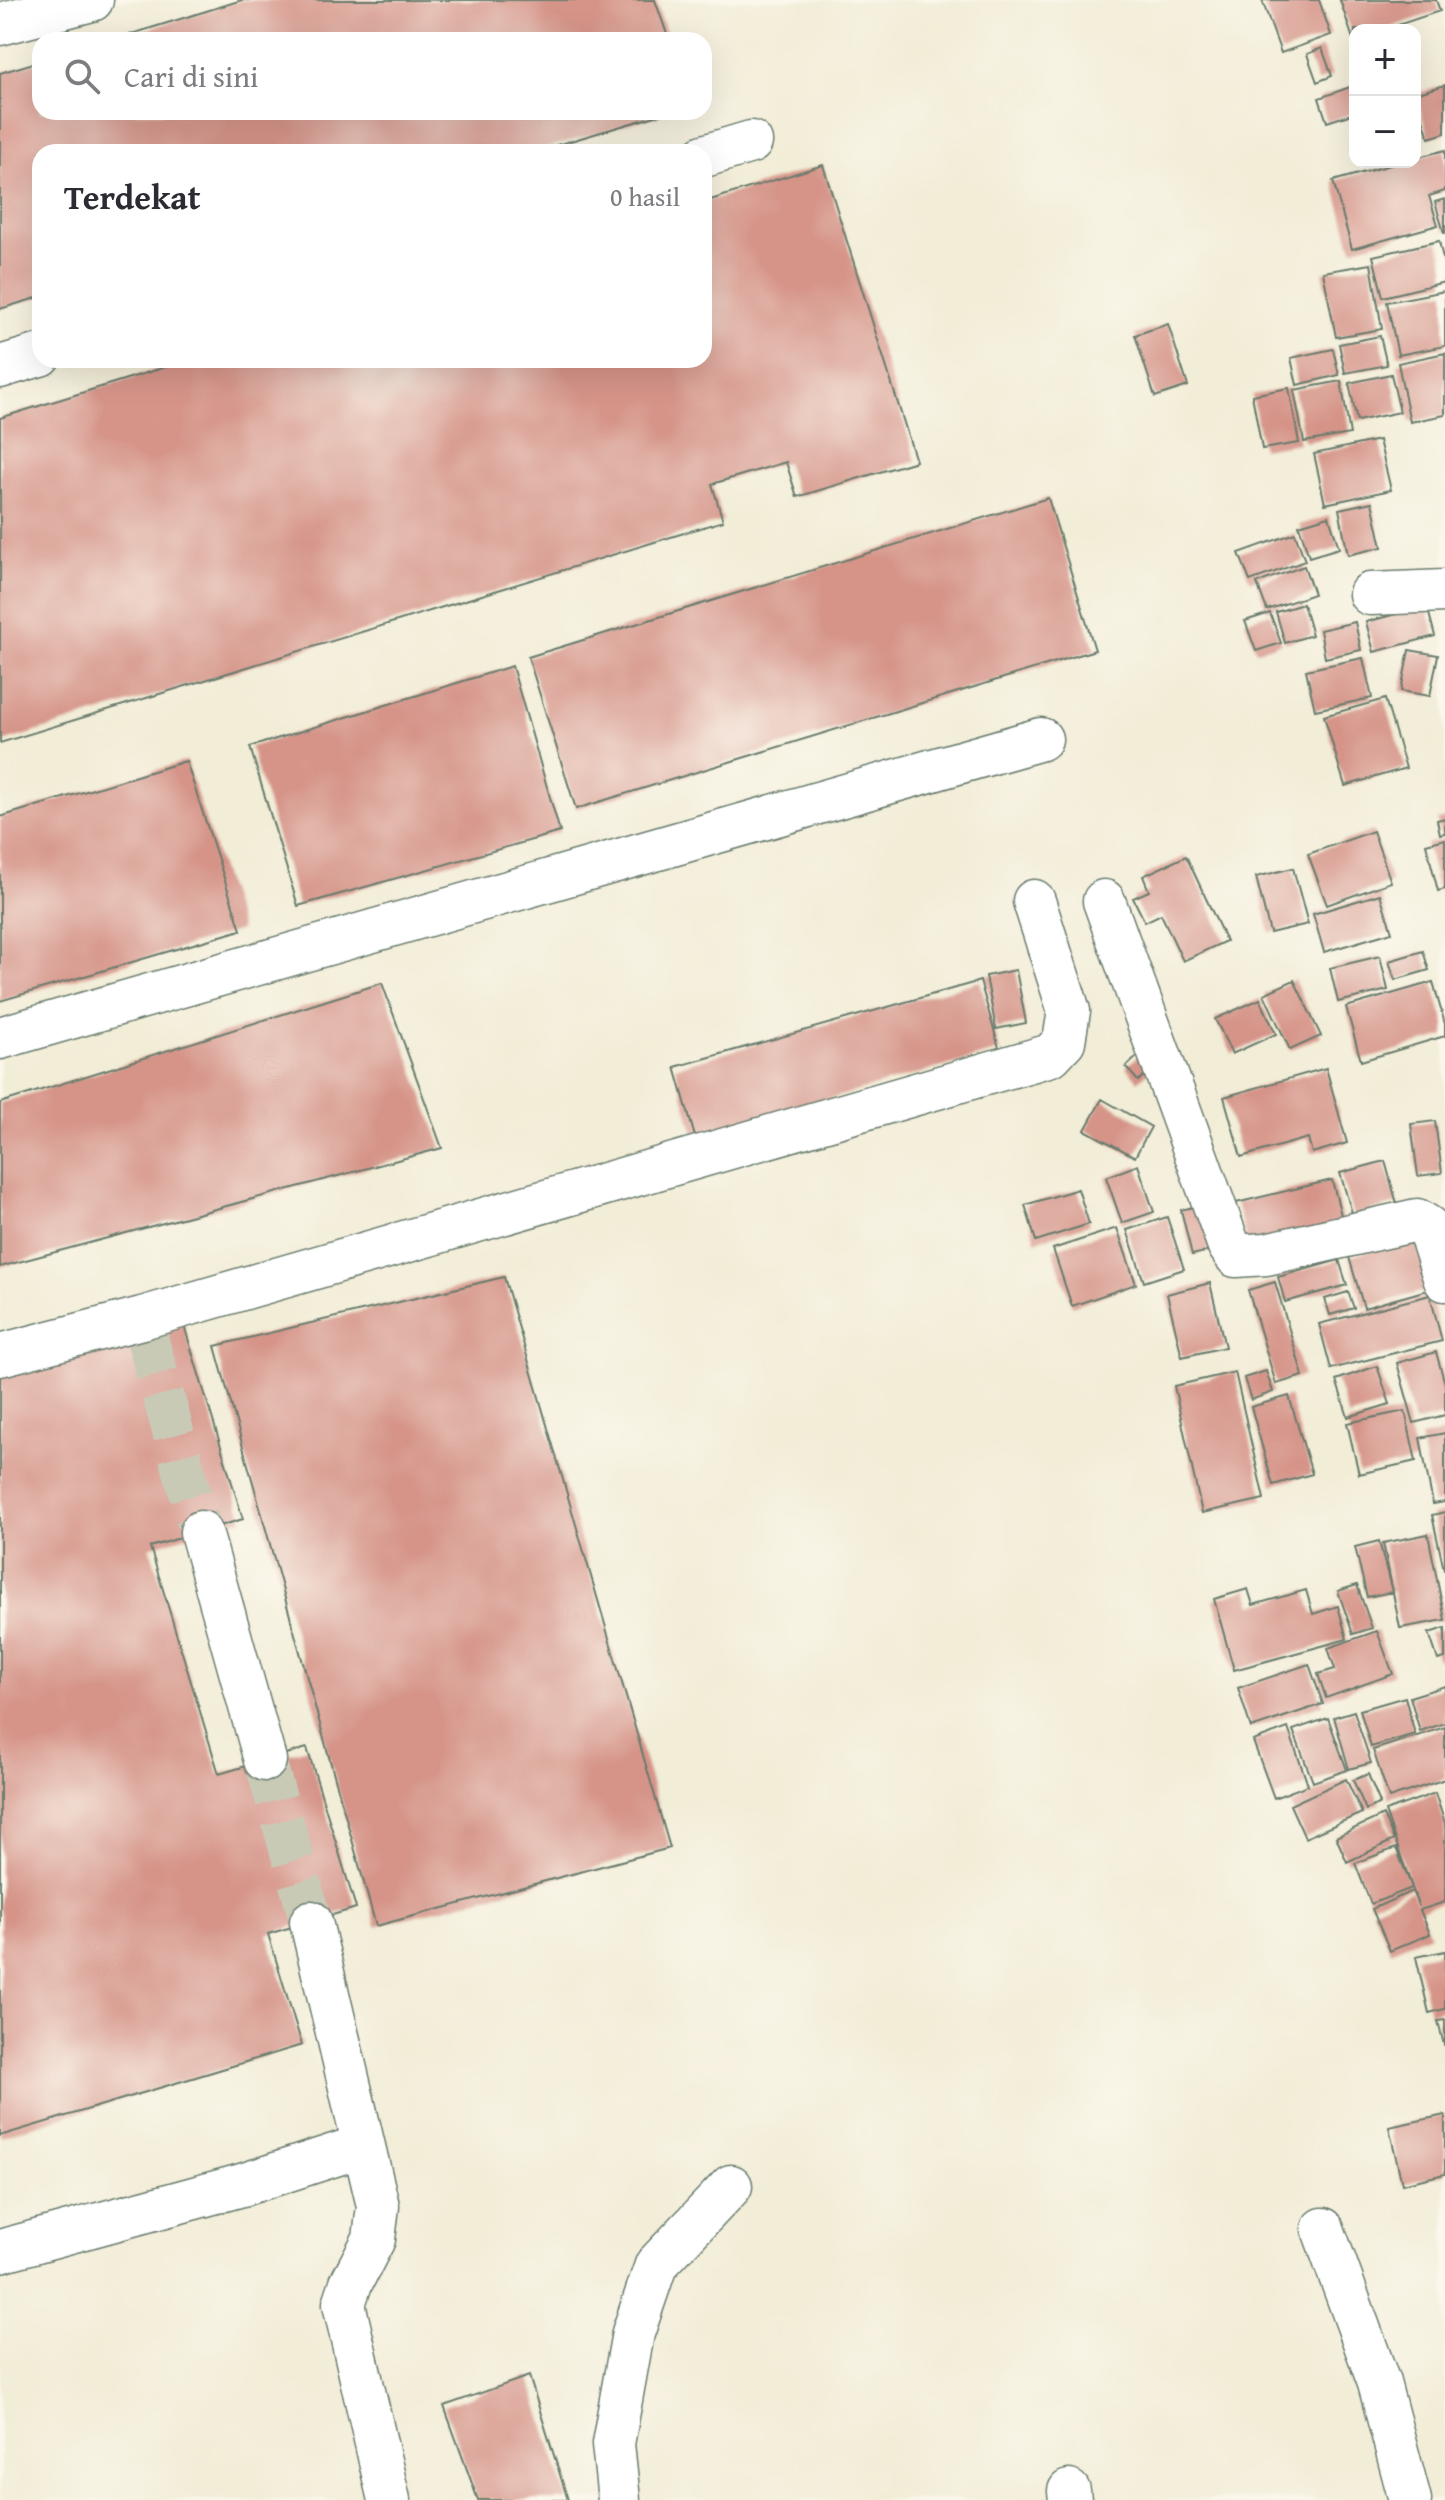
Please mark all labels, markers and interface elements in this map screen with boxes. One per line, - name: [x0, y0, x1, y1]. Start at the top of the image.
- map controls: [1349, 24, 1421, 168]
- button: +: [1349, 24, 1421, 96]
- search box: [32, 32, 712, 120]
- icon: search: [60, 54, 104, 98]
- text: Cari di sini: [124, 54, 259, 98]
- button: −: [1349, 96, 1421, 168]
- text: Terdekat: [64, 172, 201, 221]
- text: 0 hasil: [610, 177, 680, 216]

